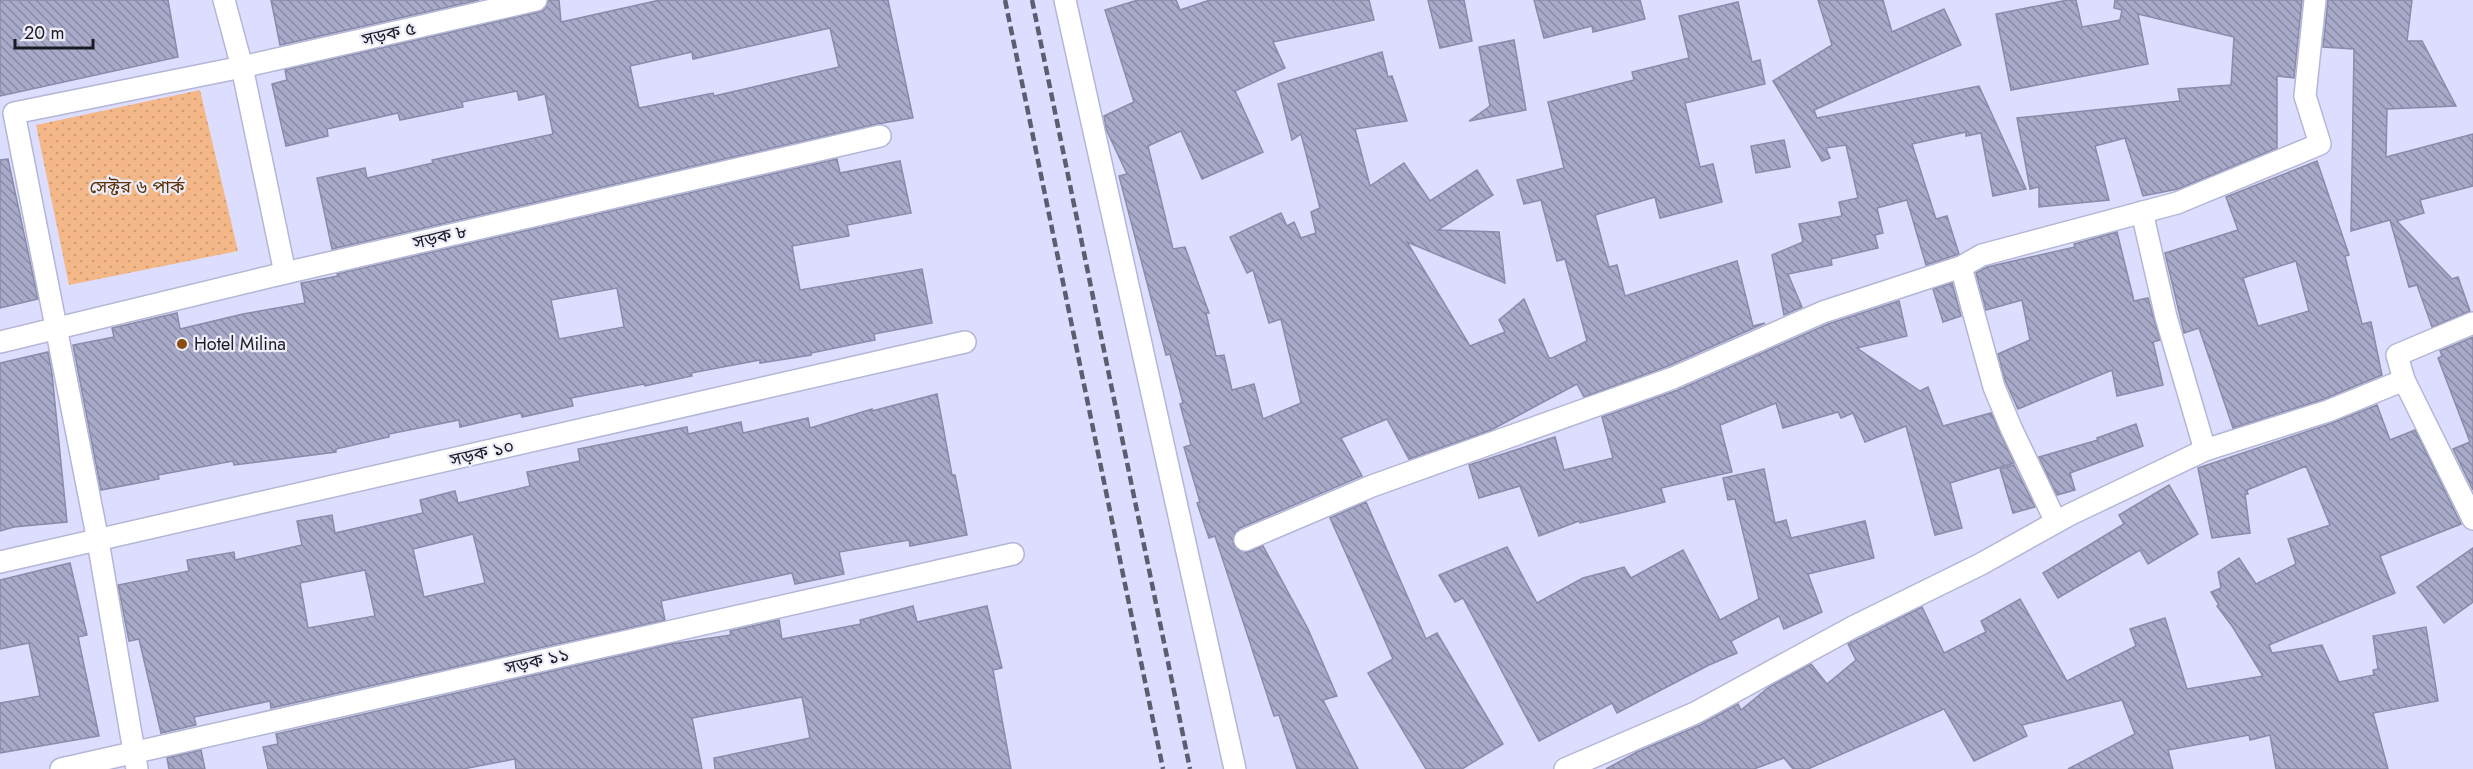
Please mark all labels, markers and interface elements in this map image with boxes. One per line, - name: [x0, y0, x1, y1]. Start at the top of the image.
- scale bar: [15, 12, 93, 50]
- street label: সড়ক ৫: [358, 15, 419, 53]
- text: 20 m: [24, 20, 64, 46]
- park label: সেক্টর ৬ পার্ক: [89, 174, 185, 200]
- street label: সড়ক ৮: [409, 218, 470, 256]
- place label: Hotel Milina: [194, 331, 286, 357]
- marker: Hotel Milina: [175, 337, 189, 351]
- street label: সড়ক ১০: [446, 433, 517, 473]
- street label: সড়ক ১১: [501, 641, 572, 681]

